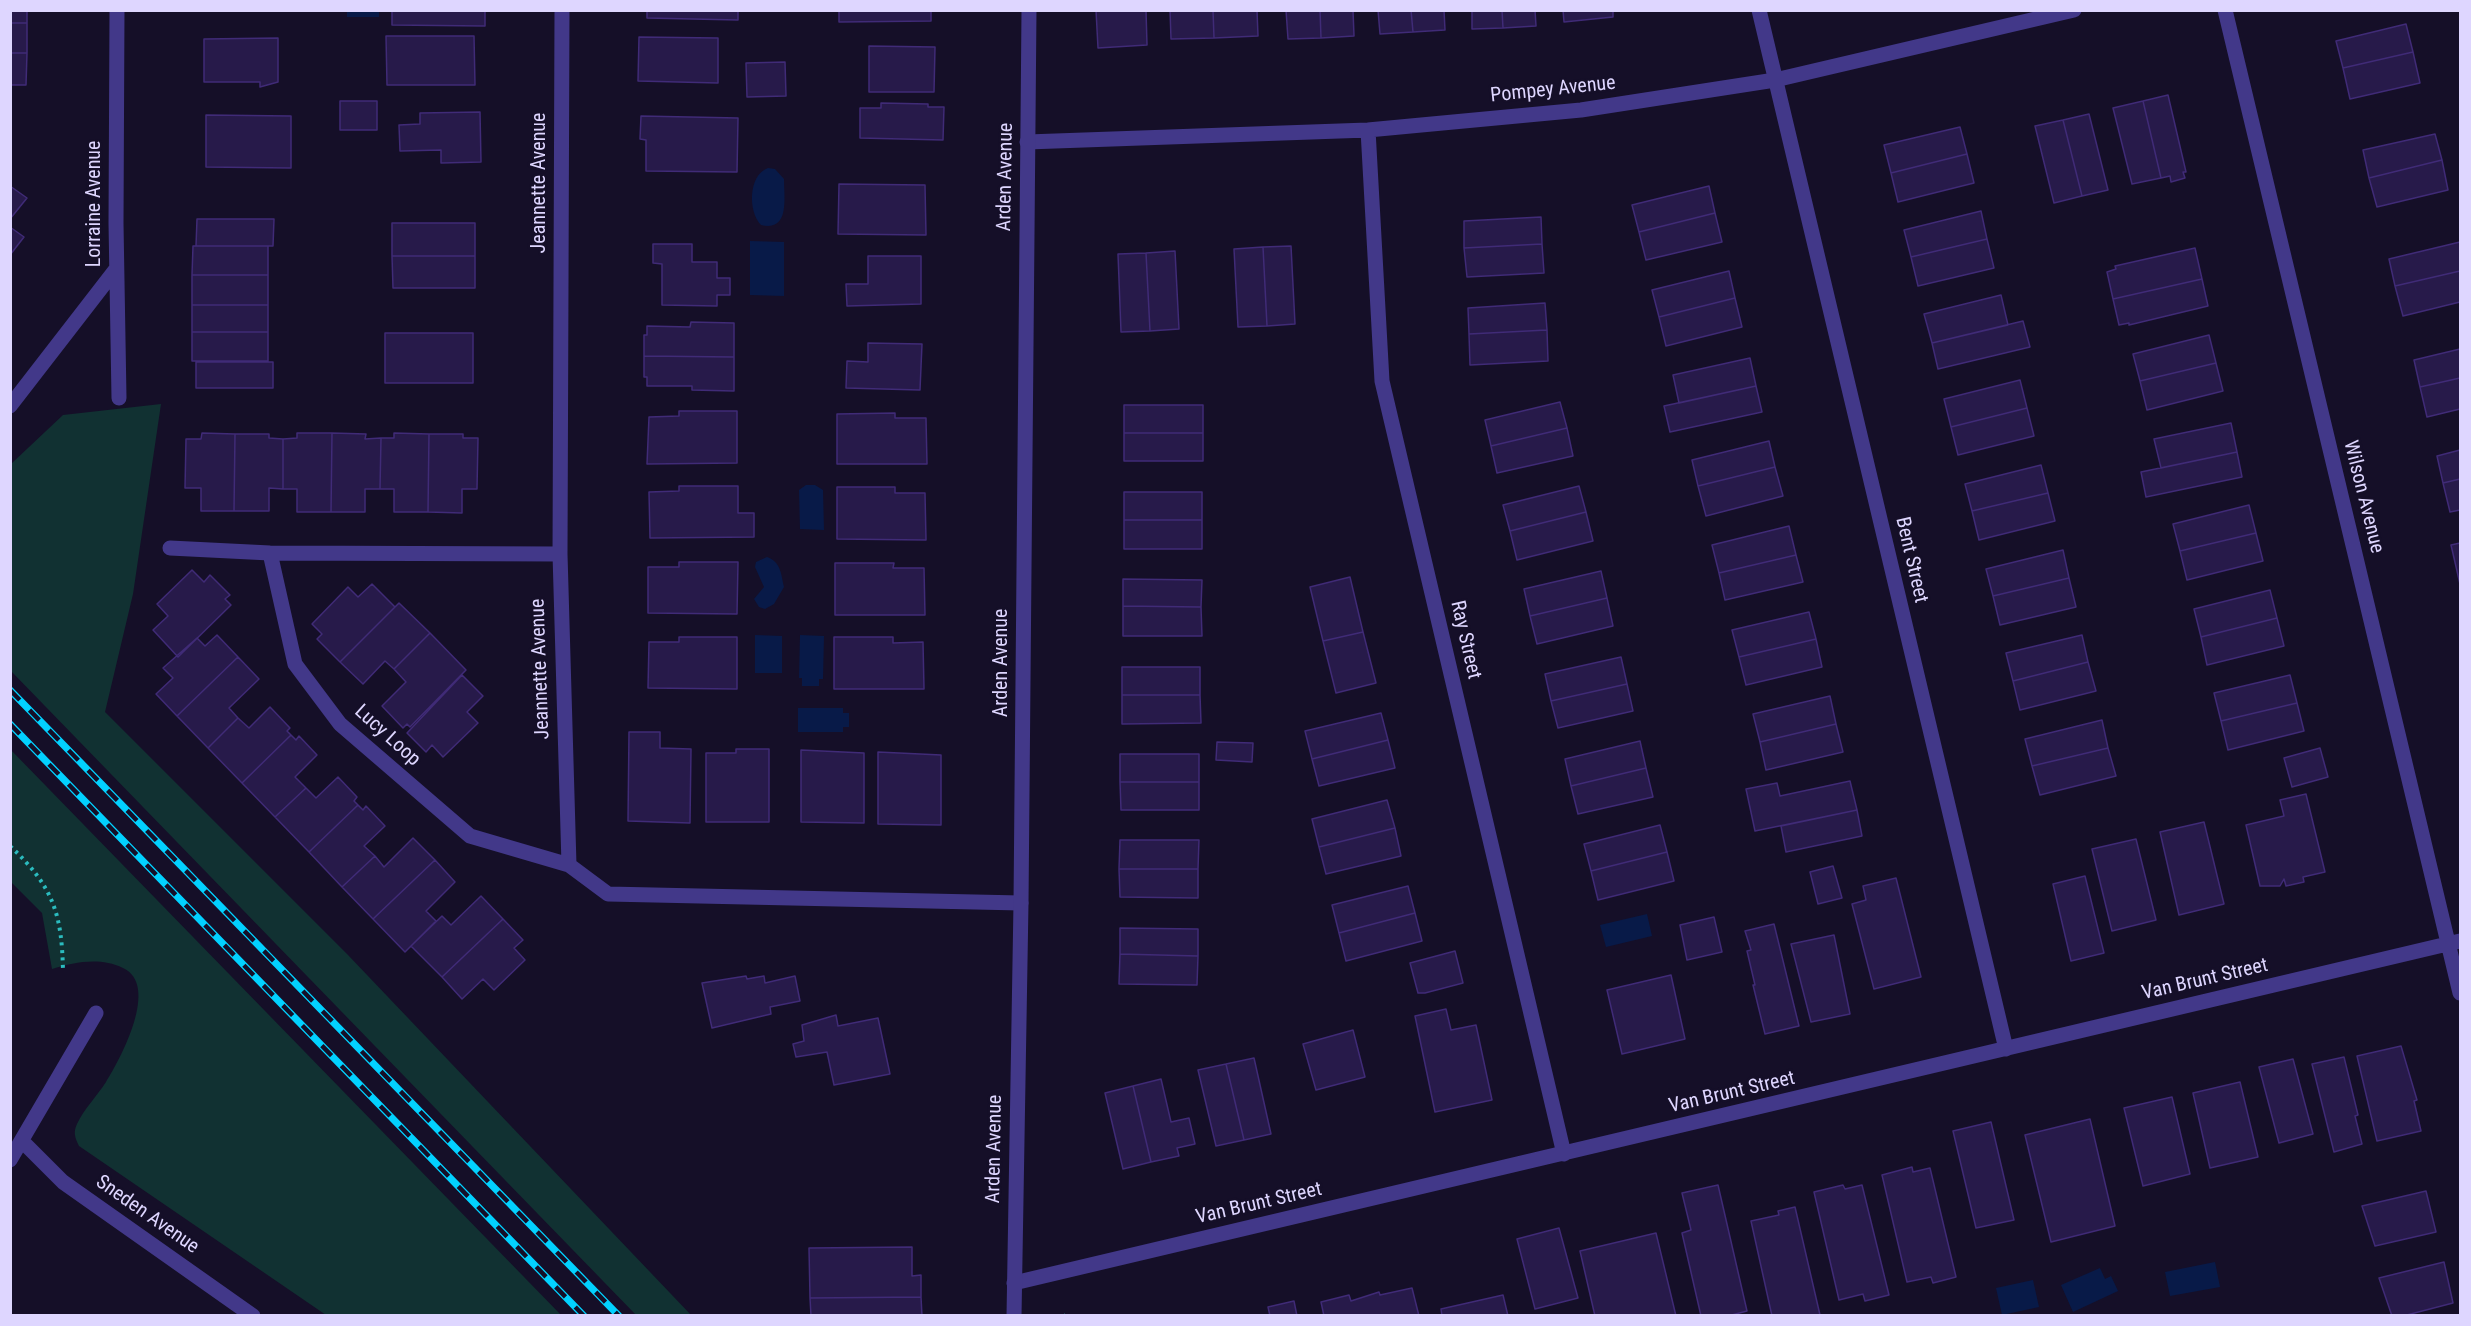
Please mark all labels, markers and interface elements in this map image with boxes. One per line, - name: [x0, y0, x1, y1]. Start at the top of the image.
- street label: Pompey Avenue: [1489, 71, 1617, 109]
- street label: Jeannette Avenue: [528, 113, 552, 253]
- street label: Arden Avenue: [993, 123, 1019, 231]
- street label: Lorraine Avenue: [83, 141, 107, 267]
- street label: Wilson Avenue: [2337, 438, 2389, 556]
- street label: Bent Street: [1889, 515, 1933, 605]
- street label: Jeannette Avenue: [527, 598, 555, 740]
- street label: Ray Street: [1444, 598, 1486, 682]
- street label: Arden Avenue: [990, 609, 1014, 717]
- street label: Lucy Loop: [349, 700, 425, 772]
- street label: Van Brunt Street: [2140, 954, 2270, 1006]
- street label: Van Brunt Street: [1667, 1067, 1797, 1119]
- street label: Arden Avenue: [982, 1095, 1008, 1203]
- street label: Sneden Avenue: [91, 1171, 203, 1259]
- street label: Van Brunt Street: [1194, 1178, 1324, 1230]

